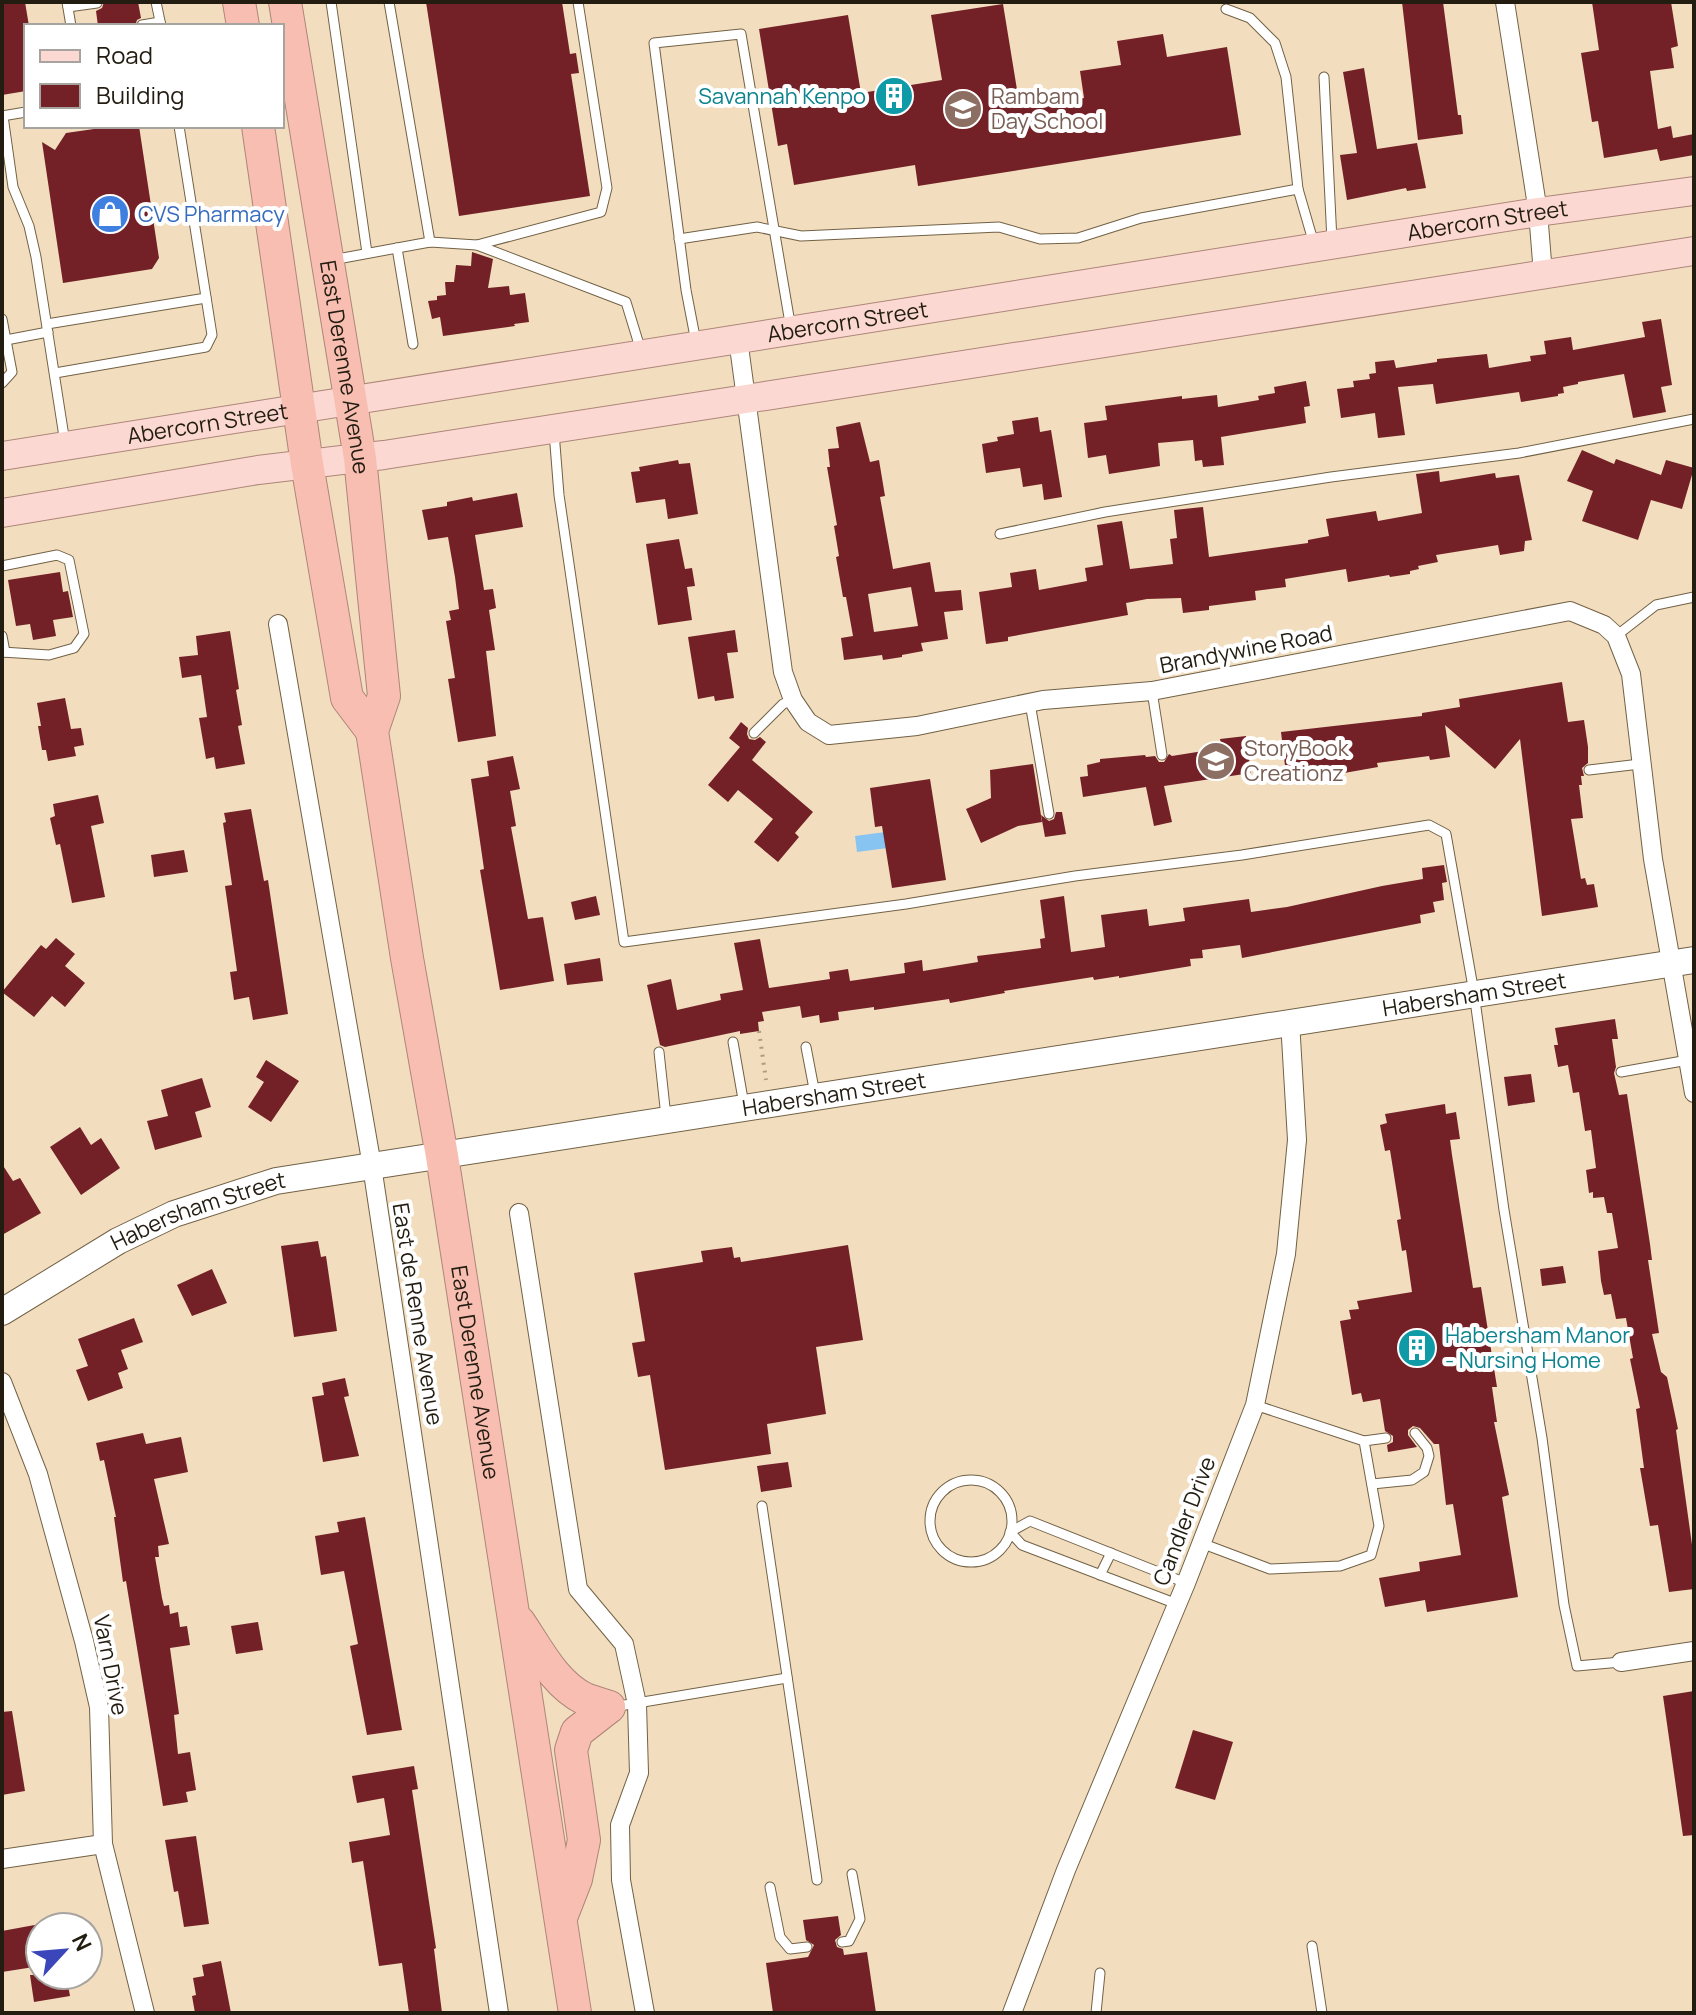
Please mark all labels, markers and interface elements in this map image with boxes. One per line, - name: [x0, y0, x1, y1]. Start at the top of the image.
- legend: [24, 24, 284, 128]
- text: Road: [96, 38, 153, 71]
- building icon: Savannah Kenpo: [873, 75, 915, 117]
- text: Building: [96, 78, 184, 111]
- place label: Savannah Kenpo: [698, 81, 866, 111]
- place label: Rambam Day School: [991, 81, 1103, 136]
- school or university icon: Rambam Day School: [942, 88, 984, 130]
- shop icon: CVS Pharmacy: [89, 193, 131, 235]
- street label: Abercorn Street: [1405, 193, 1570, 248]
- place label: CVS Pharmacy: [138, 199, 285, 229]
- street label: East Derenne Avenue: [313, 258, 377, 476]
- street label: Abercorn Street: [765, 294, 930, 349]
- street label: Abercorn Street: [125, 396, 290, 451]
- street label: Brandywine Road: [1157, 618, 1335, 680]
- place label: StoryBook Creationz: [1244, 733, 1350, 788]
- school or university icon: StoryBook Creationz: [1195, 740, 1237, 782]
- street label: Habersham Street: [1380, 965, 1568, 1023]
- street label: Habersham Street: [740, 1065, 928, 1123]
- street label: Habersham Street: [106, 1165, 288, 1257]
- street label: East de Renne Avenue: [386, 1201, 450, 1428]
- street label: East Derenne Avenue: [444, 1263, 507, 1482]
- place label: Habersham Manor - Nursing Home: [1445, 1320, 1630, 1375]
- building icon: Habersham Manor - Nursing Home: [1396, 1327, 1438, 1369]
- street label: Candler Drive: [1146, 1452, 1222, 1590]
- street label: Varn Drive: [87, 1612, 135, 1718]
- north arrow: [24, 1911, 104, 1991]
- text: N: [65, 1929, 99, 1956]

